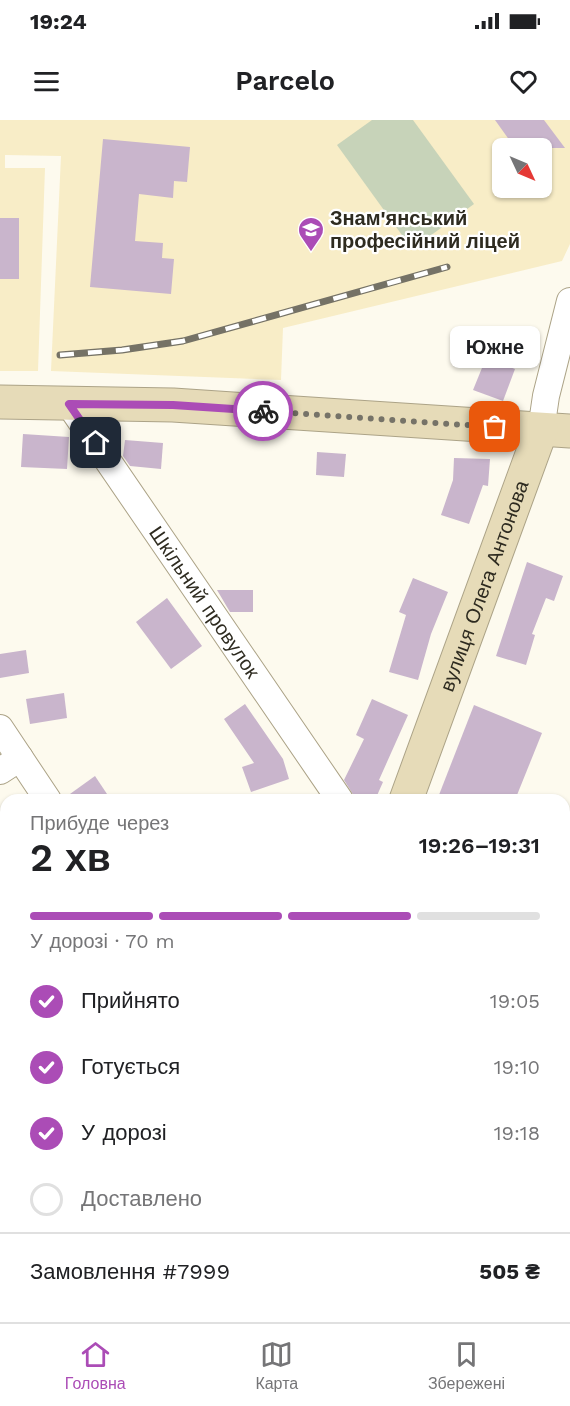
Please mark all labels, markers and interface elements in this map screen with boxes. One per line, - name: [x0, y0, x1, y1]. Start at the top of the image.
- text: 19:24: [30, 9, 87, 34]
- icon: menu: [30, 65, 63, 98]
- text: Parcelo: [235, 65, 335, 97]
- icon: heart: [507, 65, 540, 98]
- north arrow: [492, 138, 552, 198]
- map controls: [492, 138, 552, 198]
- place label: Знам'янський професійний ліцей: [330, 206, 520, 253]
- school or university icon: Знам'янський професійний ліцей: [296, 215, 326, 253]
- callout: Южне: [450, 325, 540, 367]
- text: Южне: [466, 335, 524, 359]
- courier: [233, 381, 293, 441]
- icon: bike: [247, 395, 280, 428]
- pin: [469, 401, 520, 452]
- icon: bag: [478, 410, 511, 443]
- pin: [70, 417, 121, 468]
- icon: home: [79, 426, 112, 459]
- street label: вулиця Олега Антонова: [435, 476, 534, 695]
- street label: Шкільний провулок: [144, 522, 265, 683]
- text: Прибуде через: [30, 811, 169, 835]
- text: 19:26–19:31: [419, 833, 540, 858]
- text: 2 хв: [30, 835, 111, 880]
- text: У дорозі · 70 m: [30, 929, 174, 953]
- icon: check: [30, 985, 63, 1018]
- text: Прийнято: [81, 988, 180, 1013]
- text: 19:05: [490, 989, 540, 1013]
- icon: check: [30, 1051, 63, 1084]
- text: Готується: [81, 1054, 180, 1079]
- text: 19:10: [494, 1055, 540, 1079]
- icon: check: [30, 1117, 63, 1150]
- text: У дорозі: [81, 1120, 167, 1145]
- text: 19:18: [494, 1121, 540, 1145]
- text: Доставлено: [81, 1186, 202, 1211]
- text: Замовлення #7999: [30, 1259, 230, 1284]
- text: 505 ₴: [479, 1259, 540, 1284]
- tab: Головна: [65, 1338, 126, 1393]
- tab: Карта: [255, 1338, 298, 1393]
- tab: Збережені: [428, 1338, 505, 1393]

